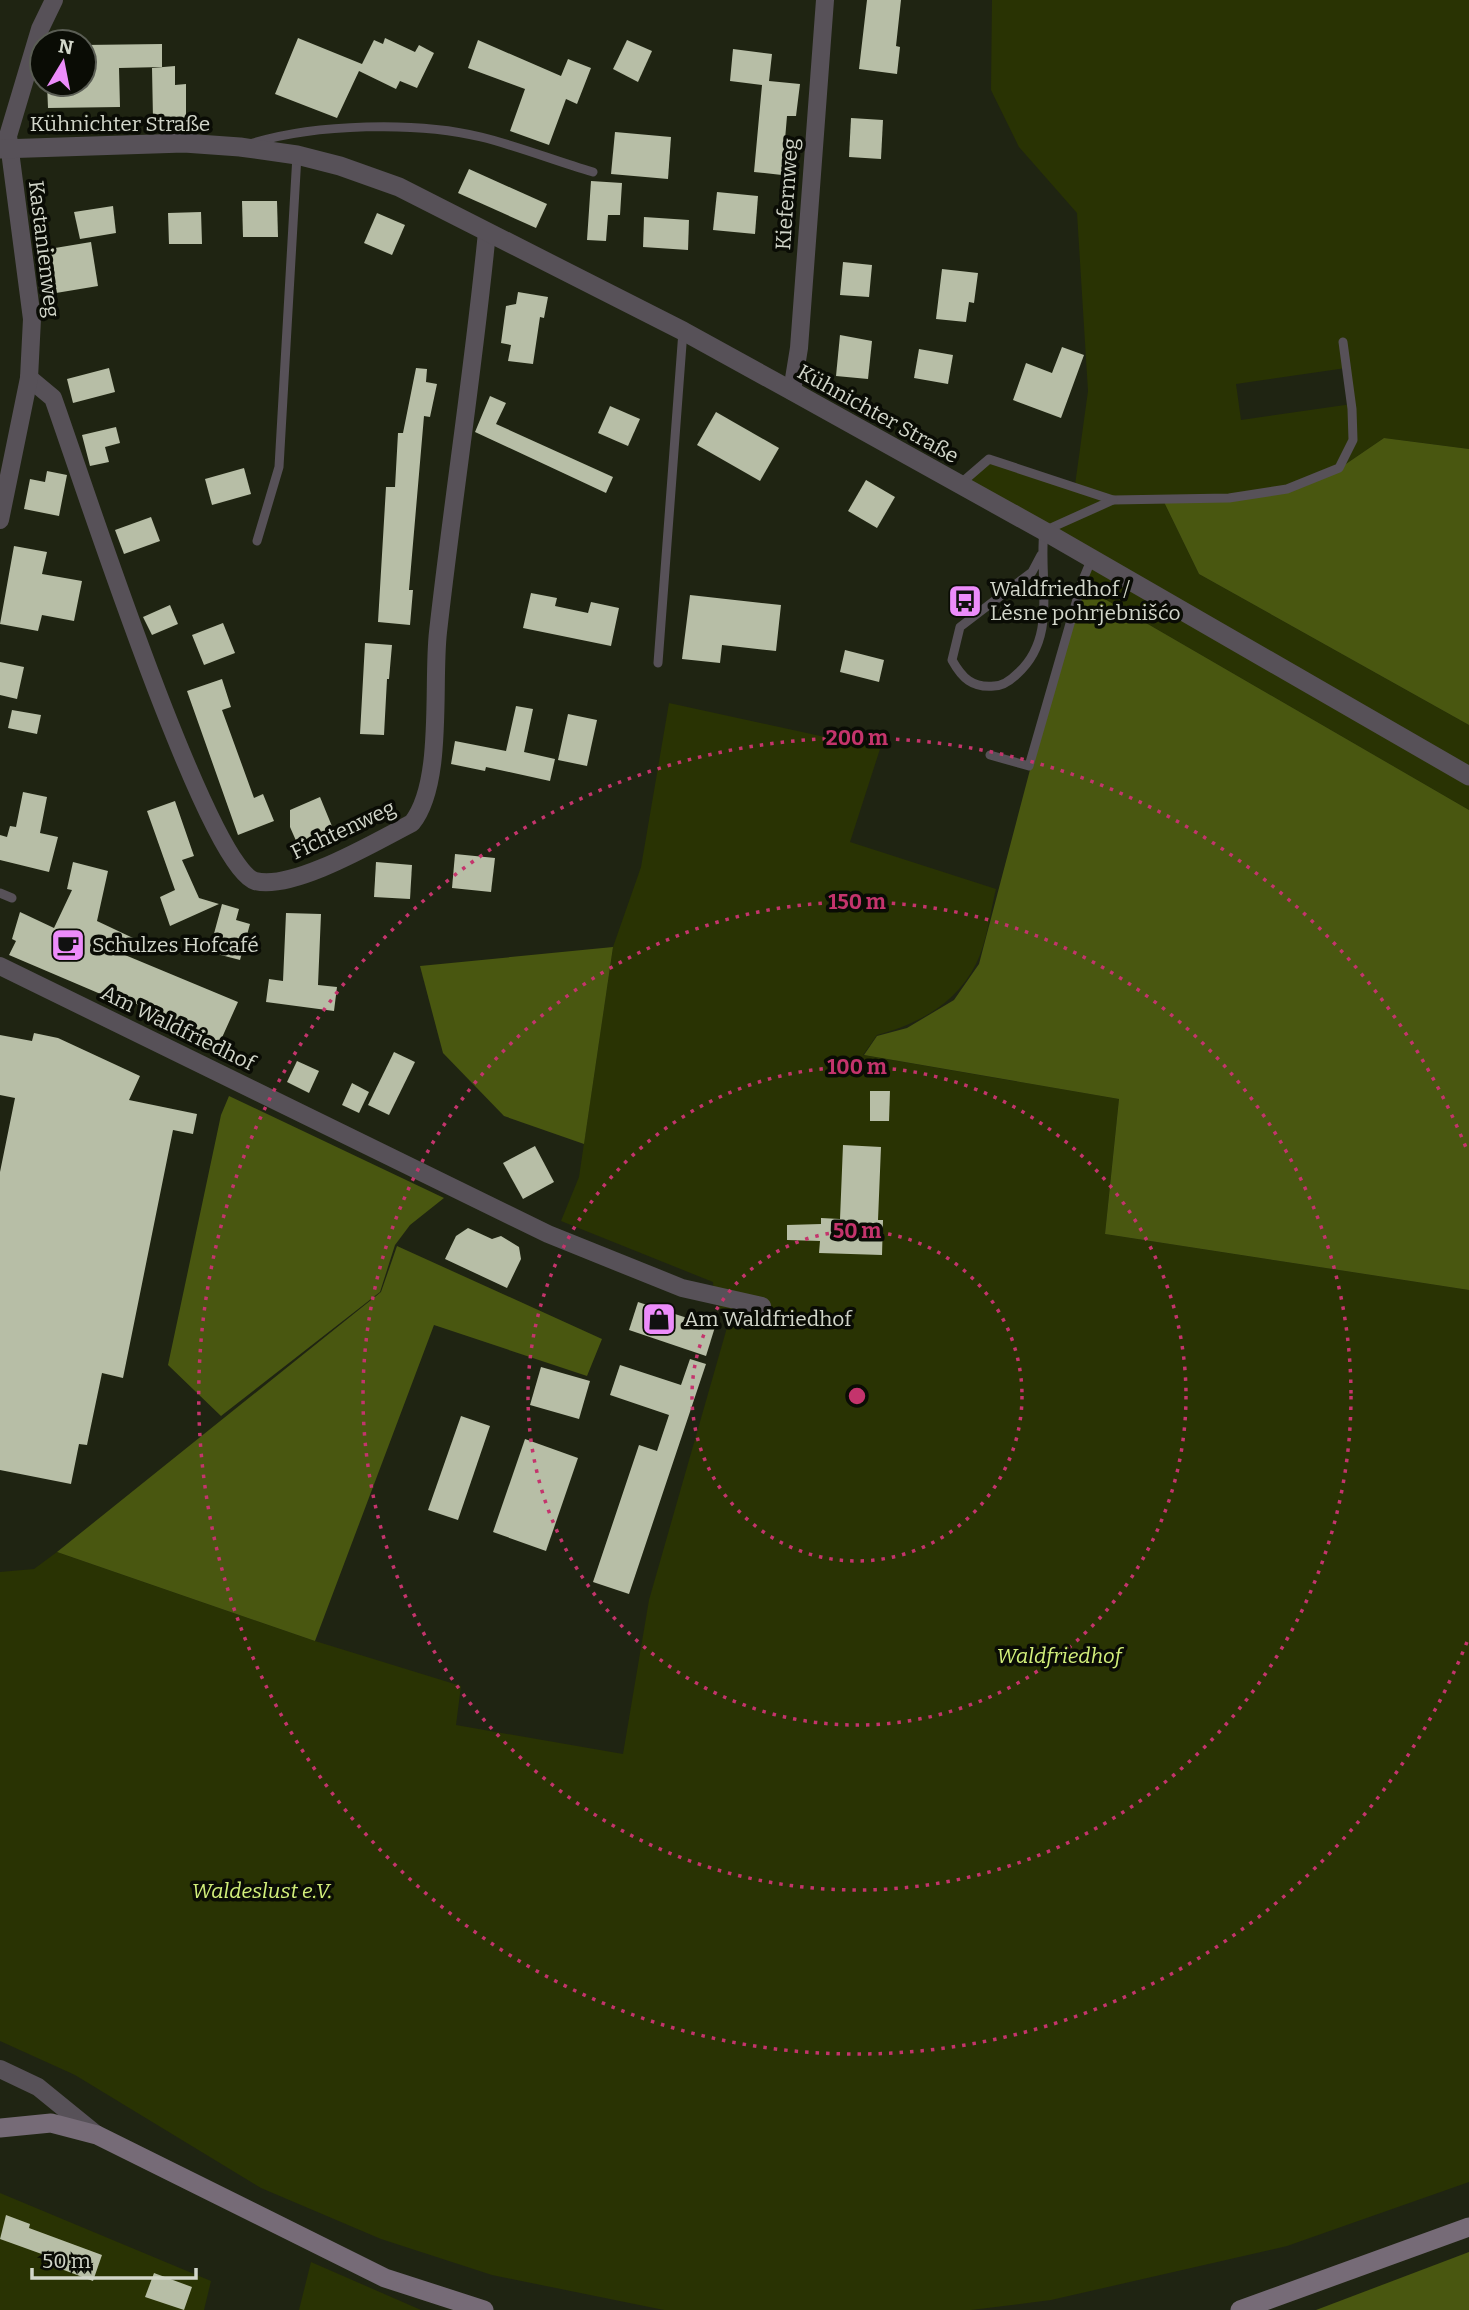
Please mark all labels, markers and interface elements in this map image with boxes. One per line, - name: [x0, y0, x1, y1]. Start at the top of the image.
- north arrow: [28, 28, 98, 98]
- text: N: [57, 34, 75, 59]
- street label: Kühnichter Straße: [30, 111, 210, 137]
- street label: Kiefernweg: [770, 137, 804, 251]
- street label: Kastanienweg: [23, 179, 65, 319]
- street label: Kühnichter Straße: [793, 359, 963, 469]
- place label: Waldfriedhof / Lěsne pohrjebnišćo: [990, 576, 1180, 626]
- bus stop icon: Waldfriedhof / Lěsne pohrjebnišćo: [946, 582, 984, 620]
- text: 200 m: [826, 725, 888, 751]
- street label: Fichtenweg: [287, 794, 400, 866]
- text: 150 m: [828, 889, 886, 915]
- cafe icon: Schulzes Hofcafé: [49, 926, 87, 964]
- place label: Schulzes Hofcafé: [92, 932, 259, 958]
- street label: Am Waldfriedhof: [97, 980, 261, 1077]
- text: 100 m: [827, 1054, 887, 1080]
- text: 50 m: [833, 1218, 881, 1244]
- shop icon: Am Waldfriedhof: [640, 1300, 678, 1338]
- place label: Am Waldfriedhof: [684, 1306, 853, 1332]
- centre of rings: [845, 1384, 869, 1408]
- park label: Waldfriedhof: [996, 1643, 1125, 1669]
- park label: Waldeslust e.V.: [192, 1878, 332, 1904]
- scale bar: [32, 2236, 196, 2280]
- text: 50 m: [42, 2248, 91, 2274]

